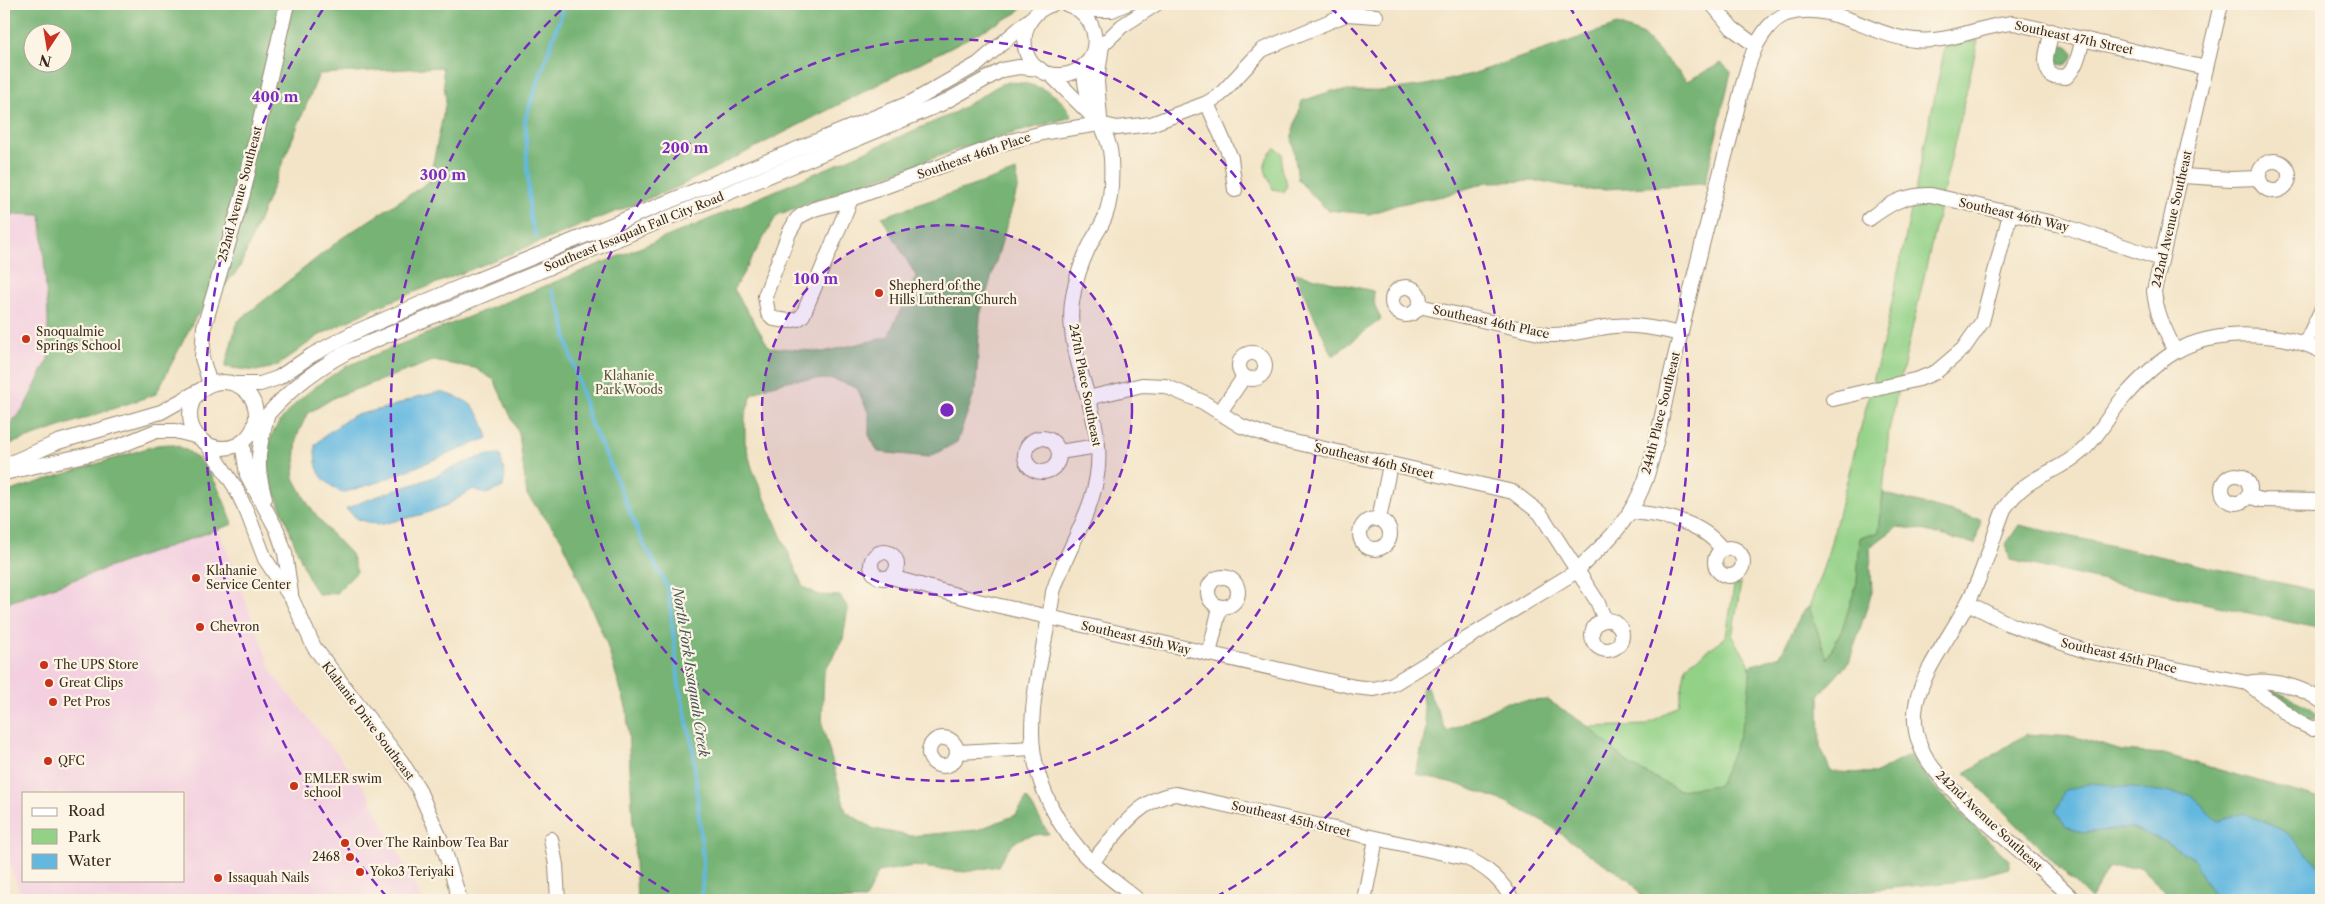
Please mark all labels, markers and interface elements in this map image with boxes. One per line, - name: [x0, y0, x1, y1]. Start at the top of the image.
- street label: Southeast 47th Street: [2013, 18, 2136, 58]
- north arrow: [22, 22, 72, 72]
- text: N: [37, 51, 53, 71]
- text: 400 m: [252, 87, 298, 106]
- street label: 252nd Avenue Southeast: [214, 124, 265, 263]
- street label: Southeast 46th Place: [915, 129, 1033, 182]
- text: 200 m: [662, 138, 708, 157]
- street label: 242nd Avenue Southeast: [2148, 148, 2195, 289]
- text: 300 m: [420, 165, 466, 184]
- street label: Southeast Issaquah Fall City Road: [542, 188, 727, 275]
- street label: Southeast 46th Way: [1958, 195, 2071, 235]
- text: 100 m: [794, 269, 838, 288]
- place label: Shepherd of the Hills Lutheran Church: [889, 278, 1018, 307]
- marker: Shepherd of the Hills Lutheran Church: [873, 287, 885, 299]
- street label: Southeast 46th Place: [1431, 302, 1551, 341]
- street label: 247th Place Southeast: [1066, 322, 1105, 448]
- place label: Snoqualmie Springs School: [36, 324, 121, 353]
- marker: Snoqualmie Springs School: [20, 333, 32, 345]
- street label: 244th Place Southeast: [1638, 349, 1683, 476]
- park label: Klahanie Park Woods: [595, 368, 663, 397]
- centre of rings: [938, 401, 956, 419]
- street label: Southeast 46th Street: [1313, 439, 1436, 482]
- place label: Klahanie Service Center: [206, 563, 291, 592]
- marker: Klahanie Service Center: [190, 572, 202, 584]
- water label: North Fork Issaquah Creek: [669, 585, 713, 759]
- street label: Southeast 45th Way: [1080, 618, 1193, 657]
- place label: Chevron: [210, 619, 260, 634]
- marker: Chevron: [194, 621, 206, 633]
- street label: Southeast 45th Place: [2060, 635, 2179, 676]
- place label: The UPS Store: [54, 657, 139, 672]
- street label: Klahanie Drive Southeast: [319, 658, 418, 784]
- marker: The UPS Store: [38, 659, 50, 671]
- place label: Great Clips: [59, 675, 123, 690]
- marker: Great Clips: [43, 677, 55, 689]
- place label: Pet Pros: [63, 694, 110, 709]
- marker: Pet Pros: [47, 696, 59, 708]
- place label: QFC: [58, 753, 85, 768]
- marker: QFC: [42, 755, 54, 767]
- street label: 242nd Avenue Southeast: [1933, 767, 2046, 874]
- place label: EMLER swim school: [304, 771, 382, 800]
- marker: EMLER swim school: [288, 780, 300, 792]
- legend: [22, 792, 185, 882]
- street label: Southeast 45th Street: [1230, 798, 1353, 840]
- text: Road: [68, 801, 105, 820]
- text: Park: [68, 827, 102, 846]
- place label: Over The Rainbow Tea Bar: [355, 835, 509, 850]
- marker: Over The Rainbow Tea Bar: [339, 837, 351, 849]
- place label: 2468: [312, 849, 340, 864]
- text: Water: [67, 851, 112, 870]
- marker: 2468: [344, 851, 356, 863]
- place label: Yoko3 Teriyaki: [369, 864, 455, 879]
- marker: Yoko3 Teriyaki: [354, 866, 366, 878]
- place label: Issaquah Nails: [228, 870, 309, 885]
- marker: Issaquah Nails: [212, 872, 224, 884]

